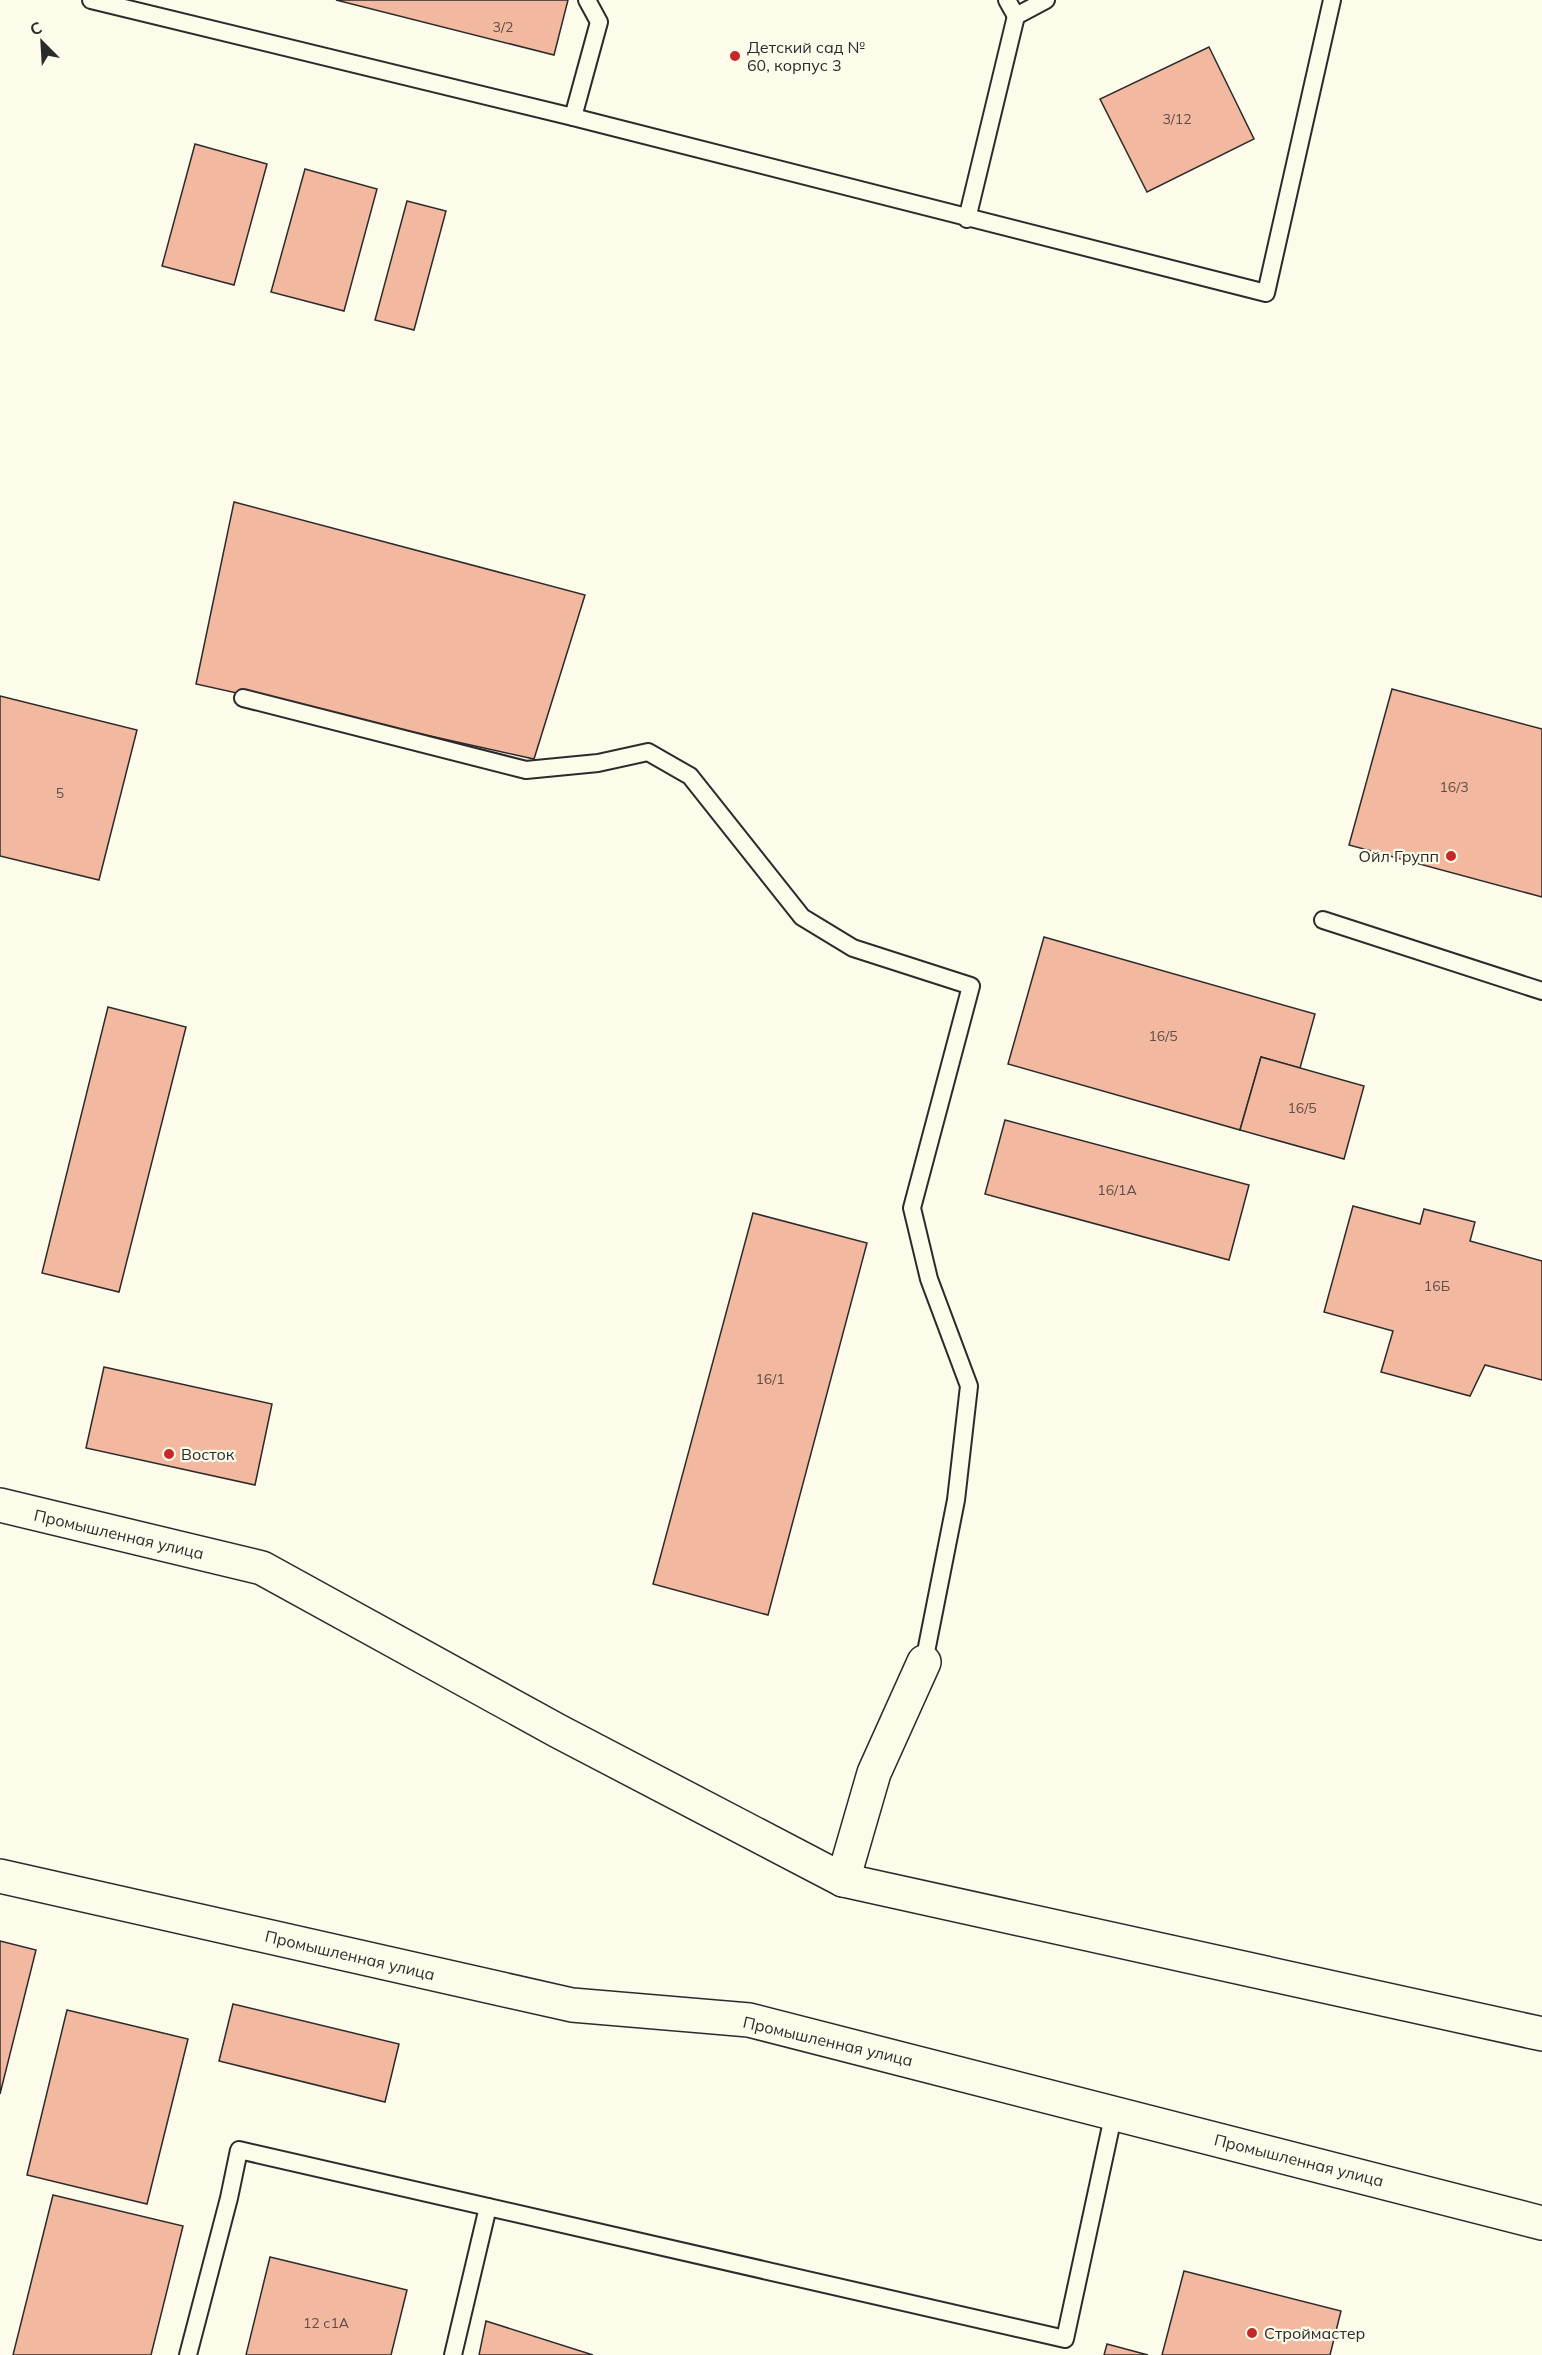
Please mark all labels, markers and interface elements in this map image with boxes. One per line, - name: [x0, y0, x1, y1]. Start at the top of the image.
- north arrow: [12, 12, 72, 72]
- text: С: [27, 17, 45, 40]
- house number: 3/2: [493, 18, 513, 36]
- place label: Детский сад № 60, корпус 3: [747, 37, 866, 75]
- marker: Детский сад № 60, корпус 3: [728, 49, 742, 63]
- house number: 3/12: [1162, 110, 1192, 128]
- house number: 16/3: [1439, 778, 1469, 796]
- house number: 5: [56, 784, 64, 802]
- place label: Ойл Групп: [1359, 846, 1439, 866]
- marker: Ойл Групп: [1444, 849, 1458, 863]
- house number: 16/5: [1148, 1027, 1178, 1045]
- house number: 16/5: [1287, 1099, 1317, 1117]
- house number: 16/1А: [1097, 1181, 1137, 1199]
- house number: 16Б: [1424, 1277, 1450, 1295]
- house number: 16/1: [755, 1370, 785, 1388]
- place label: Восток: [181, 1444, 235, 1464]
- marker: Восток: [162, 1447, 176, 1461]
- street label: Промышленная улица: [32, 1505, 206, 1563]
- street label: Промышленная улица: [263, 1926, 437, 1984]
- street label: Промышленная улица: [741, 2012, 915, 2070]
- street label: Промышленная улица: [1212, 2129, 1386, 2191]
- house number: 12 с1А: [303, 2314, 350, 2332]
- place label: Строймастер: [1264, 2323, 1365, 2343]
- marker: Строймастер: [1245, 2326, 1259, 2340]

